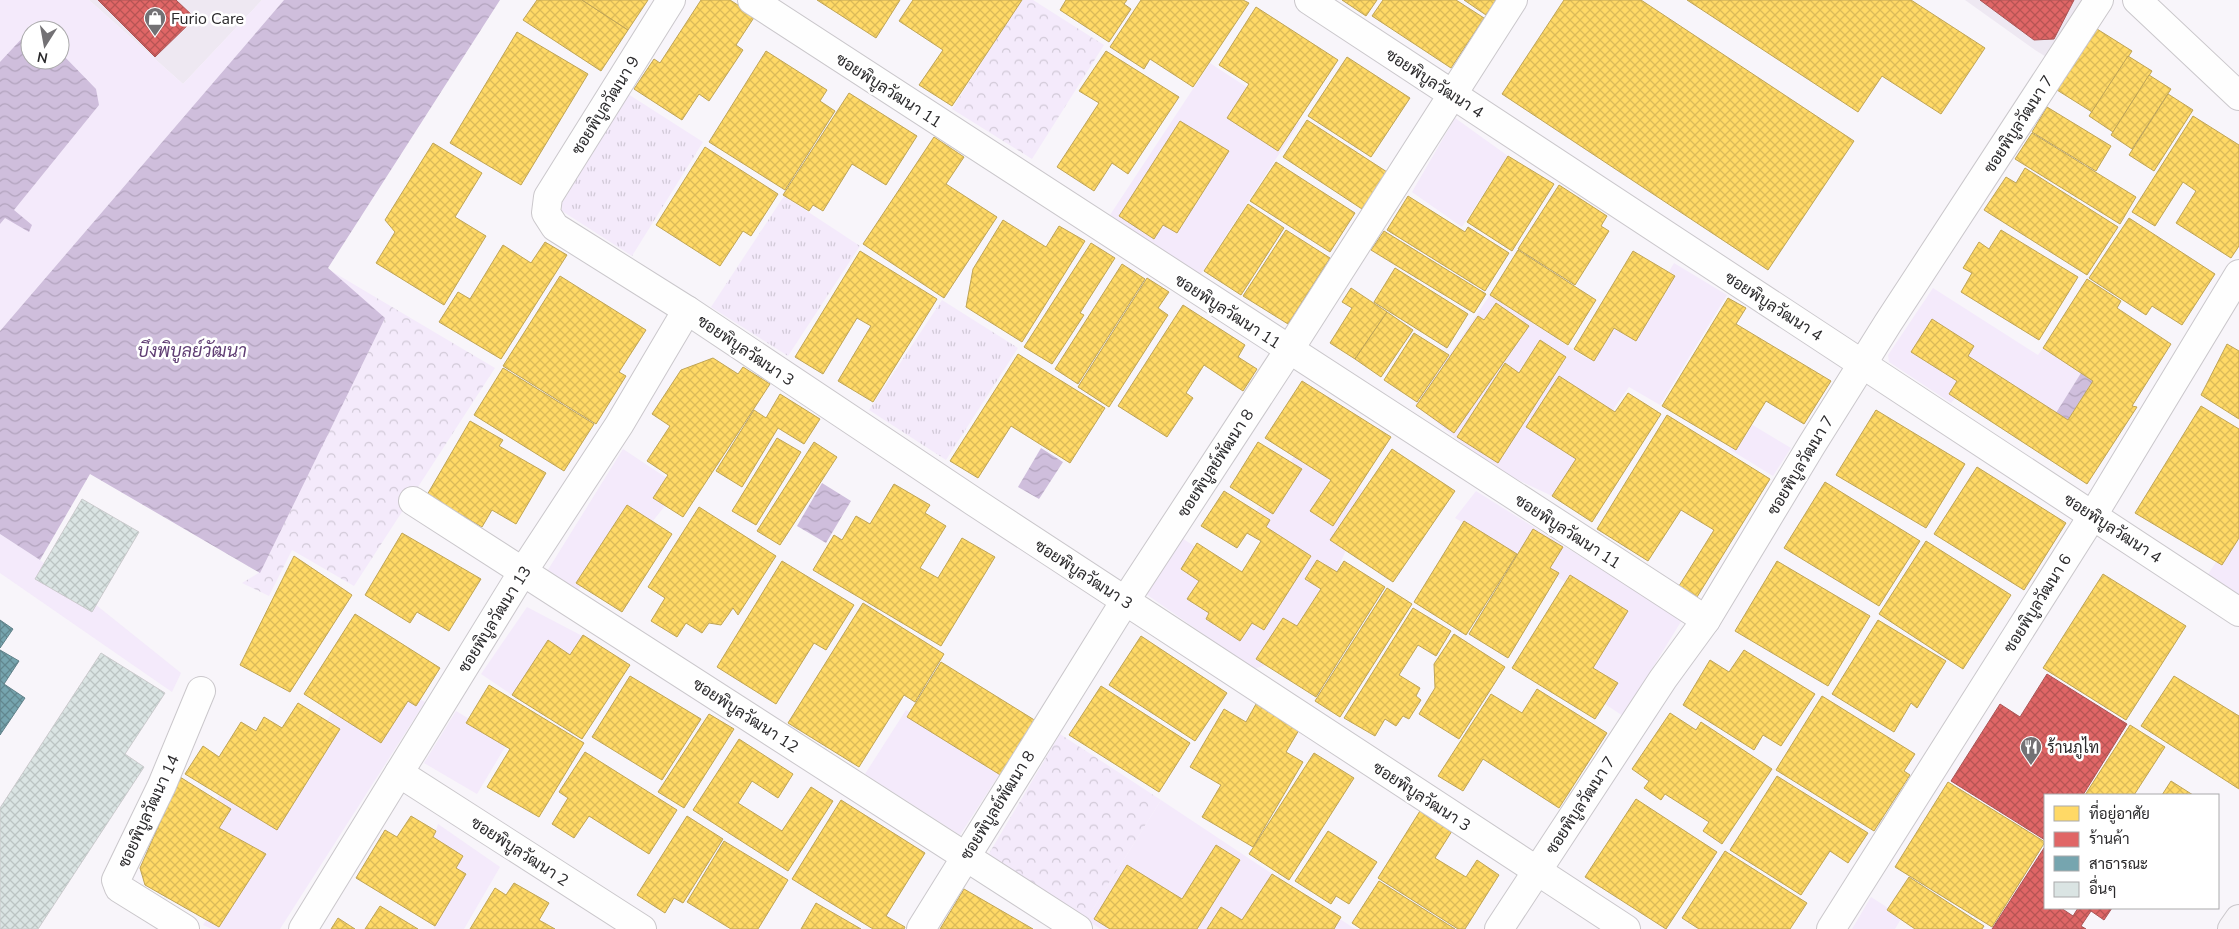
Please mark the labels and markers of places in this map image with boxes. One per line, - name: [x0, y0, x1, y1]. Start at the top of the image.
- shop icon: Furio Care: [143, 6, 167, 37]
- place label: Furio Care: [171, 8, 244, 30]
- restaurant icon: ร้านภูไท: [2019, 735, 2043, 766]
- place label: ร้านภูไท: [2047, 736, 2099, 759]

